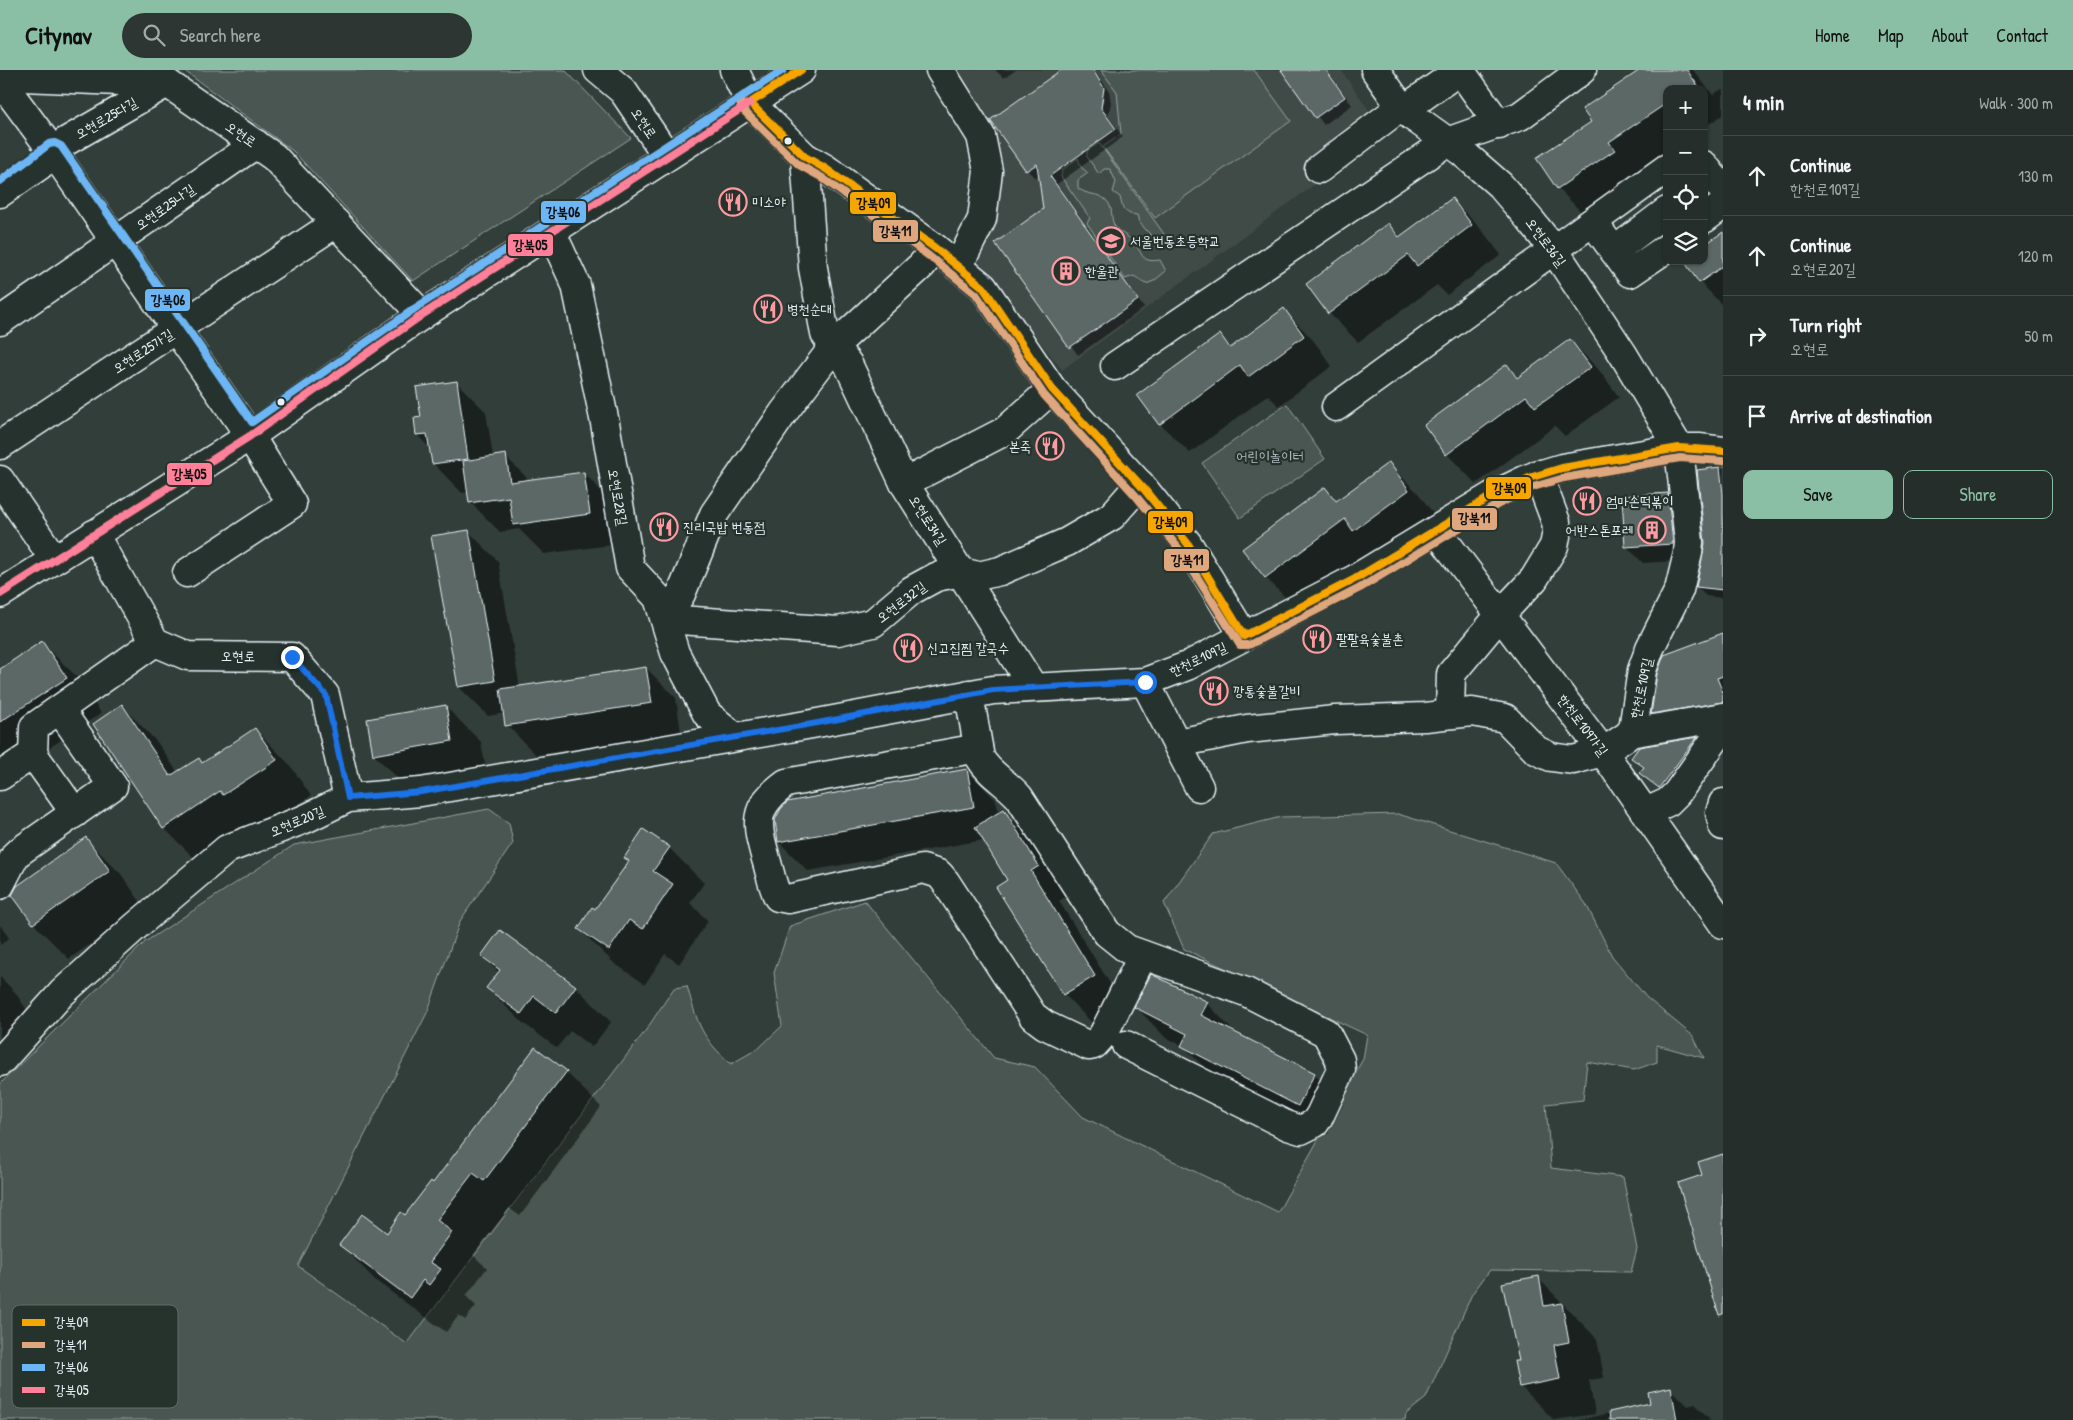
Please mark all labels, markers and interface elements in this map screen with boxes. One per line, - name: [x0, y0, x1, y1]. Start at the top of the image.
- search box: [122, 13, 472, 58]
- text: Citynav: [25, 19, 92, 51]
- icon: search: [140, 21, 168, 49]
- text: Search here: [180, 22, 261, 48]
- text: Home: [1815, 23, 1850, 48]
- text: Map: [1878, 23, 1903, 48]
- text: About: [1931, 23, 1968, 48]
- text: Contact: [1996, 23, 2048, 48]
- map controls: [1663, 85, 1708, 265]
- button: +: [1663, 85, 1708, 130]
- text: 4 min: [1743, 88, 1784, 117]
- street label: 오현로25다길: [71, 92, 141, 143]
- text: Walk · 300 m: [1979, 92, 2053, 114]
- street label: 오현로: [627, 103, 662, 142]
- street label: 오현로: [222, 116, 261, 151]
- button: −: [1663, 130, 1708, 175]
- unlabelled marker: [783, 136, 793, 146]
- text: Continue: [1790, 152, 1851, 178]
- icon: ahead: [1743, 162, 1771, 190]
- text: 130 m: [2018, 165, 2053, 187]
- button: locate: [1663, 175, 1708, 220]
- text: 한천로109길: [1790, 178, 1860, 200]
- street label: 오현로25나길: [131, 179, 199, 234]
- restaurant icon: 미소야: [718, 187, 748, 217]
- line badge: 강북09: [849, 191, 897, 215]
- place label: 미소야: [752, 192, 787, 211]
- text: 강북09: [856, 193, 891, 212]
- line badge: 강북06: [540, 200, 587, 224]
- text: 강북06: [546, 202, 581, 221]
- street label: 오현로36길: [1522, 213, 1572, 271]
- line badge: 강북11: [872, 219, 919, 243]
- button: layers: [1663, 220, 1708, 265]
- text: 강북11: [879, 221, 911, 240]
- school or university icon: 서울번동초등학교: [1096, 226, 1126, 256]
- place label: 서울번동초등학교: [1130, 231, 1220, 250]
- text: Continue: [1790, 232, 1851, 258]
- line badge: 강북05: [507, 233, 554, 257]
- text: 강북05: [513, 235, 547, 254]
- icon: ahead: [1743, 242, 1771, 270]
- text: 120 m: [2018, 245, 2053, 267]
- building icon: 한울관: [1051, 256, 1081, 286]
- text: 오현로20길: [1790, 258, 1856, 280]
- place label: 한울관: [1085, 261, 1119, 280]
- line badge: 강북06: [144, 288, 191, 312]
- text: 강북06: [151, 290, 186, 309]
- restaurant icon: 병천순대: [753, 294, 783, 324]
- place label: 병천순대: [787, 299, 832, 318]
- text: Turn right: [1790, 312, 1861, 338]
- icon: right: [1743, 322, 1771, 350]
- street label: 오현로25가길: [109, 323, 177, 377]
- text: 50 m: [2025, 325, 2053, 347]
- text: 오현로: [1790, 338, 1829, 360]
- unlabelled marker: [276, 397, 286, 407]
- icon: arrive: [1743, 402, 1771, 430]
- text: Arrive at destination: [1790, 403, 1932, 429]
- restaurant icon: 본죽: [1035, 431, 1065, 461]
- place label: 본죽: [1008, 436, 1031, 455]
- park label: 어린이놀이터: [1236, 446, 1304, 465]
- line badge: 강북05: [166, 462, 213, 486]
- text: 강북05: [172, 464, 206, 483]
- street label: 오현로28길: [604, 467, 633, 528]
- button: Save: [1743, 470, 1893, 519]
- button: Share: [1903, 470, 2053, 519]
- line badge: 강북09: [1485, 476, 1532, 500]
- text: 강북09: [1492, 478, 1527, 497]
- restaurant icon: 엄마손떡볶이: [1572, 486, 1602, 516]
- street label: 오현로34길: [905, 491, 952, 549]
- place label: 엄마손떡볶이: [1606, 491, 1674, 510]
- line badge: 강북11: [1451, 507, 1498, 531]
- text: 강북11: [1458, 508, 1490, 527]
- line badge: 강북09: [1147, 510, 1194, 534]
- restaurant icon: 진리국밥 번동점: [649, 512, 679, 542]
- text: 강북09: [1153, 512, 1188, 531]
- building icon: 어반스톤포레: [1637, 515, 1667, 545]
- place label: 진리국밥 번동점: [683, 517, 765, 536]
- place label: 어반스톤포레: [1565, 520, 1633, 539]
- line badge: 강북11: [1163, 548, 1210, 572]
- text: 강북11: [1171, 550, 1203, 569]
- street label: 오현로32길: [872, 576, 930, 627]
- restaurant icon: 팔팔육숯불촌: [1302, 624, 1332, 654]
- place label: 팔팔육숯불촌: [1336, 629, 1404, 648]
- restaurant icon: 신고집찜 칼국수: [893, 633, 923, 663]
- street label: 한천로109길: [1166, 637, 1230, 680]
- place label: 신고집찜 칼국수: [927, 638, 1009, 657]
- street label: 오현로: [221, 646, 255, 665]
- route end: [281, 646, 304, 669]
- street label: 한천로109길: [1625, 655, 1656, 720]
- route start: [1134, 671, 1157, 694]
- restaurant icon: 깡통숯불갈비: [1199, 676, 1229, 706]
- place label: 깡통숯불갈비: [1233, 681, 1301, 700]
- street label: 한천로109가길: [1554, 690, 1613, 760]
- street label: 오현로20길: [266, 800, 328, 841]
- legend: [12, 1305, 178, 1408]
- text: 강북09: [54, 1312, 88, 1331]
- text: 강북11: [54, 1335, 87, 1354]
- text: 강북06: [54, 1357, 89, 1376]
- text: 강북05: [54, 1380, 89, 1399]

